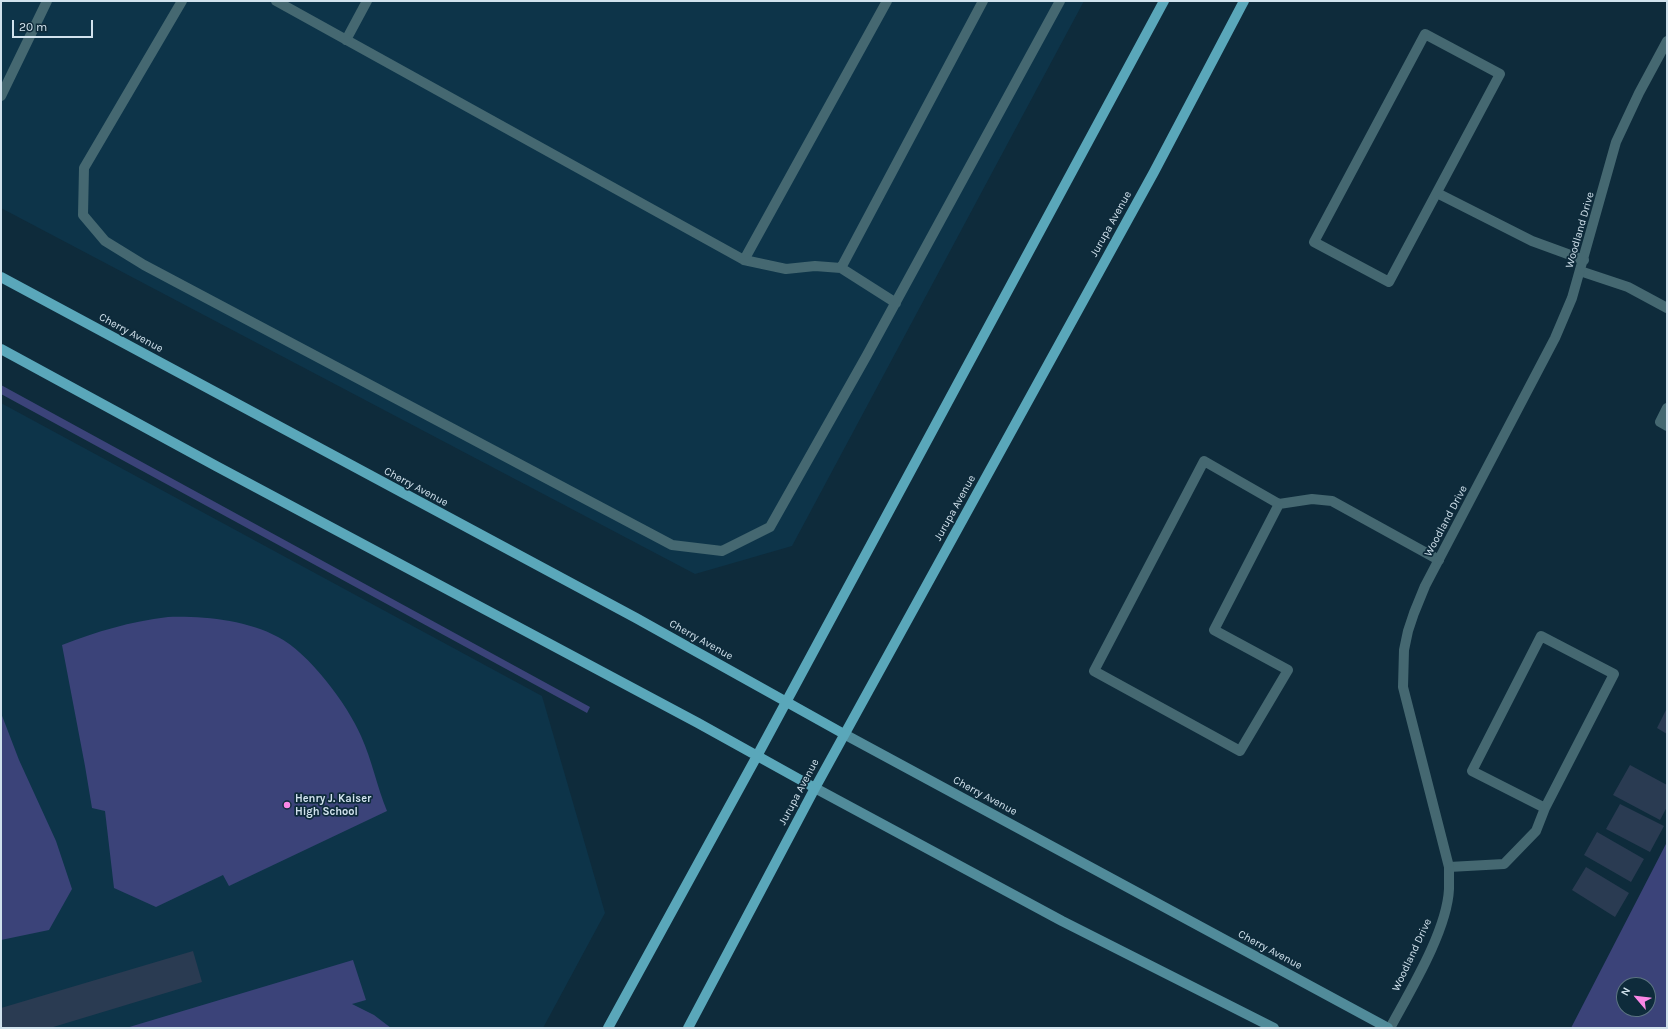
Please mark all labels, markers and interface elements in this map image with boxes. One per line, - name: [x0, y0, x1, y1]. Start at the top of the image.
- scale bar: [14, 12, 95, 38]
- text: 20 m: [19, 20, 47, 34]
- street label: Jurupa Avenue: [1088, 189, 1134, 259]
- street label: Woodland Drive: [1563, 190, 1597, 270]
- street label: Cherry Avenue: [97, 311, 165, 355]
- street label: Cherry Avenue: [382, 465, 450, 509]
- street label: Jurupa Avenue: [932, 473, 978, 543]
- street label: Woodland Drive: [1422, 483, 1470, 559]
- street label: Cherry Avenue: [667, 617, 735, 663]
- street label: Jurupa Avenue: [776, 757, 822, 827]
- street label: Cherry Avenue: [951, 774, 1019, 818]
- place label: Henry J. Kaiser High School: [295, 792, 371, 818]
- marker: Henry J. Kaiser High School: [282, 800, 292, 810]
- street label: Woodland Drive: [1389, 917, 1435, 993]
- street label: Cherry Avenue: [1236, 928, 1304, 972]
- north arrow: [1616, 977, 1656, 1017]
- text: N: [1618, 985, 1633, 998]

